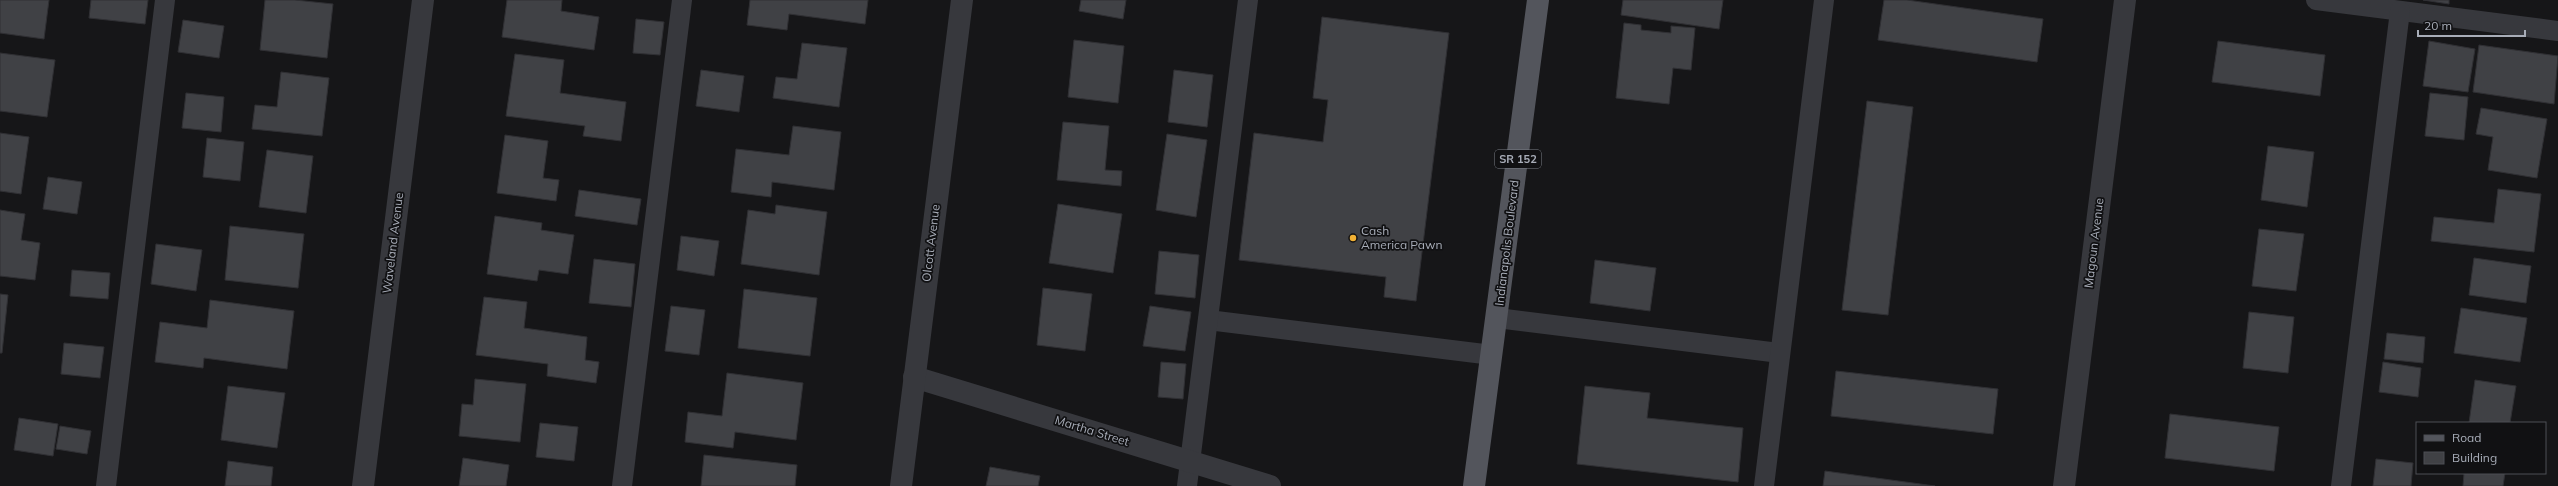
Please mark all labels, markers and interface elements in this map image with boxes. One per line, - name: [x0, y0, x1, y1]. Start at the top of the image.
- scale bar: [2418, 12, 2525, 38]
- text: 20 m: [2424, 18, 2452, 33]
- road number: SR 152: [1495, 150, 1541, 168]
- street label: Indianapolis Boulevard: [1491, 179, 1522, 307]
- street label: Waveland Avenue: [379, 191, 406, 294]
- street label: Magoun Avenue: [2081, 197, 2106, 289]
- street label: Olcott Avenue: [918, 203, 943, 283]
- place label: Cash America Pawn: [1361, 223, 1442, 252]
- marker: Cash America Pawn: [1348, 233, 1358, 243]
- street label: Martha Street: [1053, 412, 1131, 449]
- legend: [2416, 422, 2546, 474]
- text: Road: [2452, 430, 2481, 445]
- text: Building: [2452, 450, 2497, 465]

